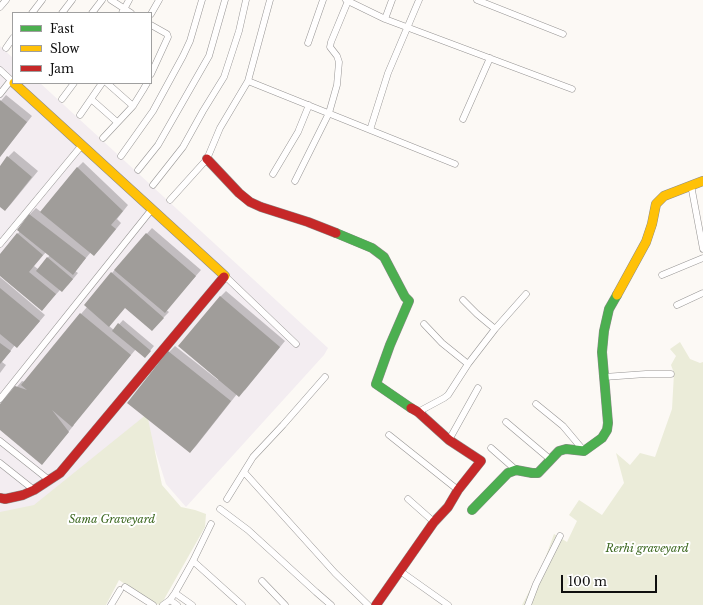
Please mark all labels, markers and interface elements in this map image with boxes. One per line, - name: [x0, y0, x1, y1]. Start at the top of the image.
- legend: [12, 12, 152, 84]
- text: Fast: [50, 21, 74, 36]
- text: Slow: [50, 41, 79, 56]
- text: Jam: [50, 61, 74, 76]
- park label: Sama Graveyard: [69, 513, 155, 527]
- park label: Rerhi graveyard: [605, 542, 689, 556]
- scale bar: [563, 567, 659, 593]
- text: 100 m: [568, 574, 607, 589]

